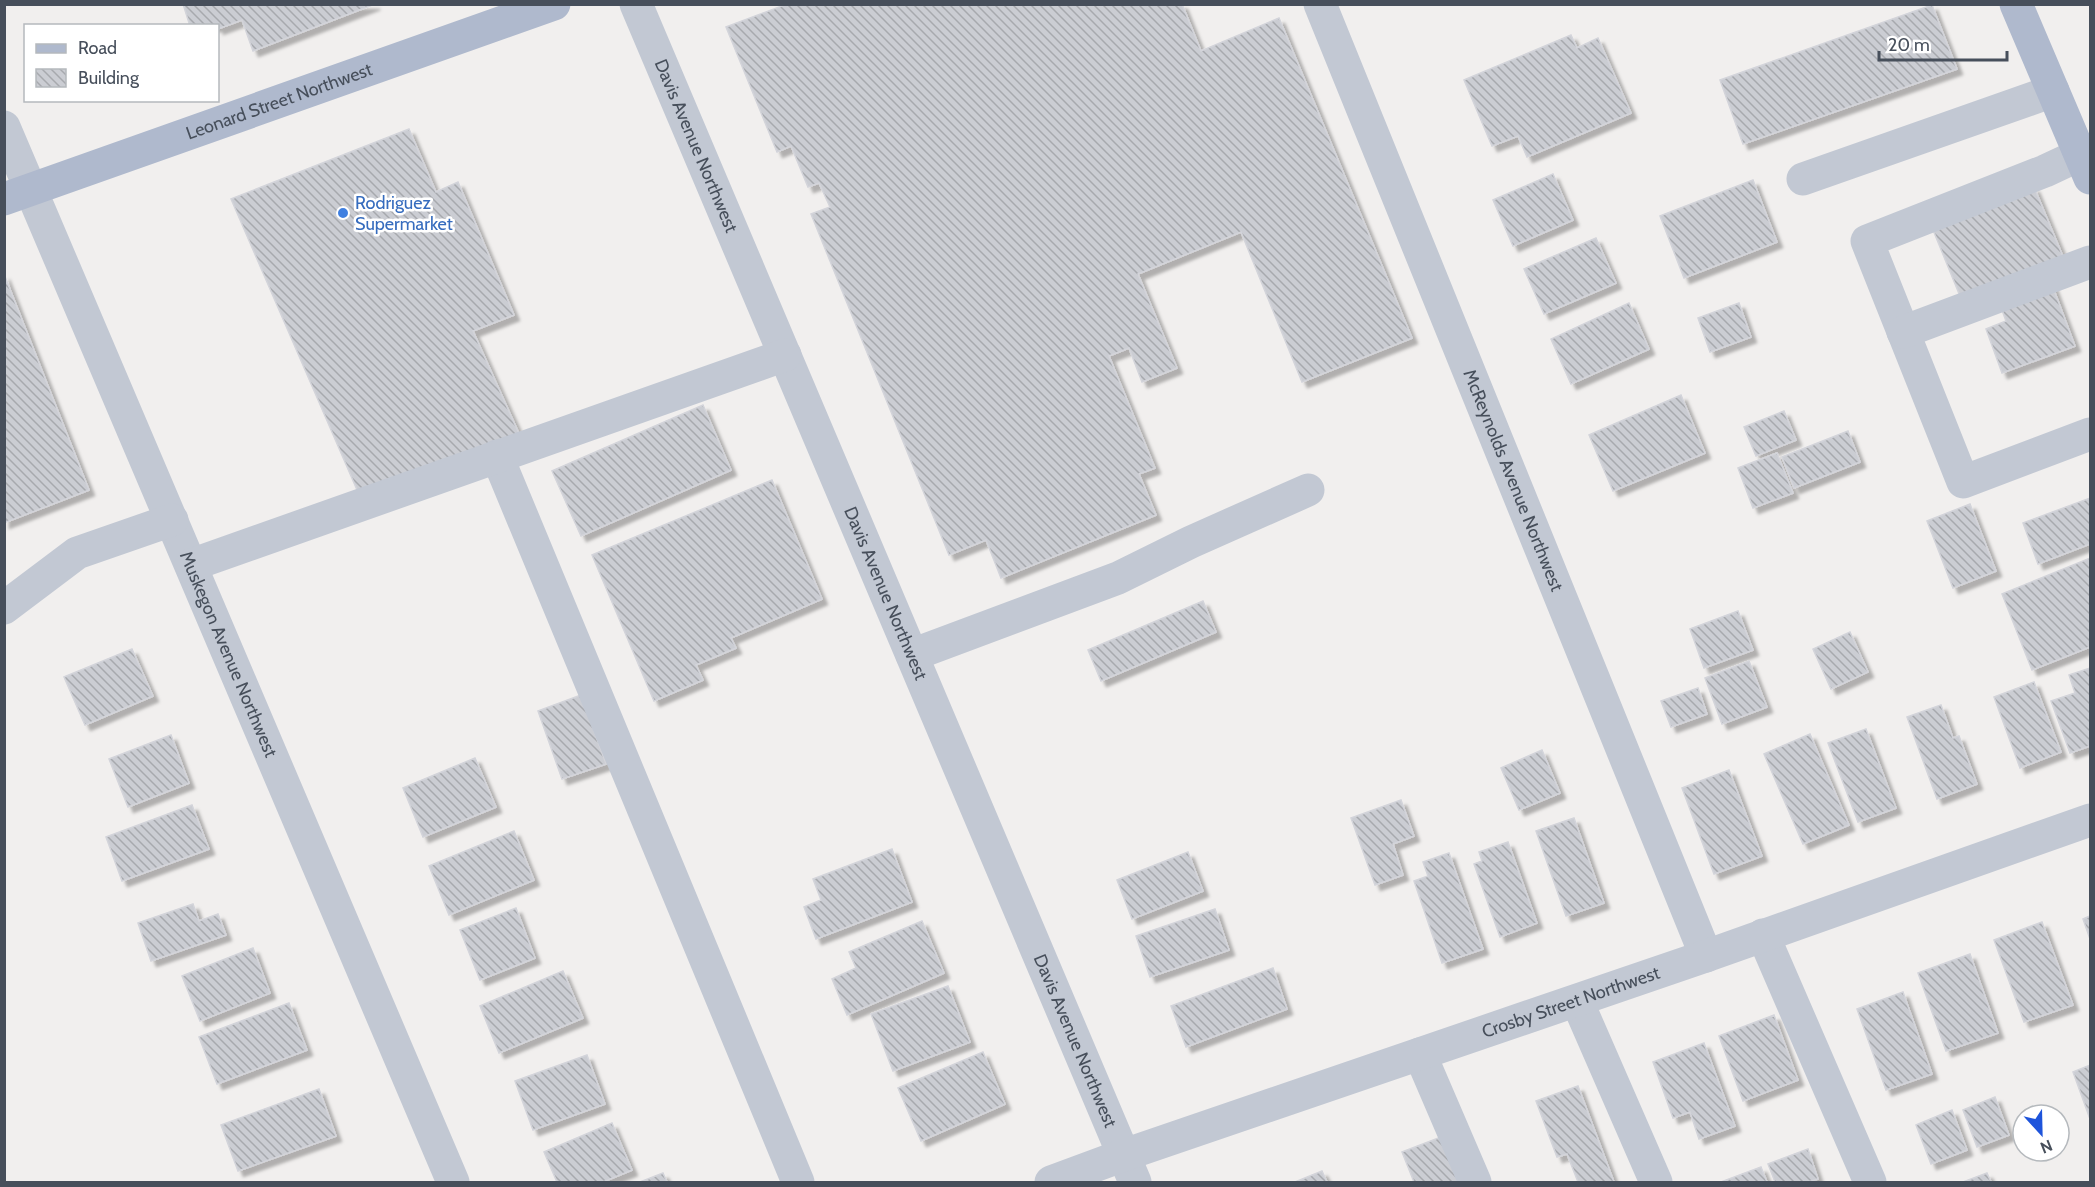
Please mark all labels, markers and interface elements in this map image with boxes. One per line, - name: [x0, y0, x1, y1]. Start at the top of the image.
- legend: [24, 24, 219, 102]
- scale bar: [1879, 24, 2006, 62]
- text: 20 m: [1888, 34, 1930, 56]
- text: Road: [78, 37, 117, 59]
- street label: Davis Avenue Northwest: [650, 56, 742, 236]
- street label: Leonard Street Northwest: [183, 58, 375, 145]
- text: Building: [78, 67, 140, 89]
- place label: Rodriguez Supermarket: [355, 192, 453, 235]
- marker: Rodriguez Supermarket: [336, 206, 350, 220]
- street label: McReynolds Avenue Northwest: [1458, 366, 1568, 594]
- street label: Davis Avenue Northwest: [839, 503, 932, 683]
- street label: Muskegon Avenue Northwest: [175, 548, 282, 761]
- street label: Davis Avenue Northwest: [1029, 951, 1122, 1131]
- street label: Crosby Street Northwest: [1479, 962, 1663, 1043]
- north arrow: [2011, 1103, 2071, 1163]
- text: N: [2038, 1136, 2055, 1157]

